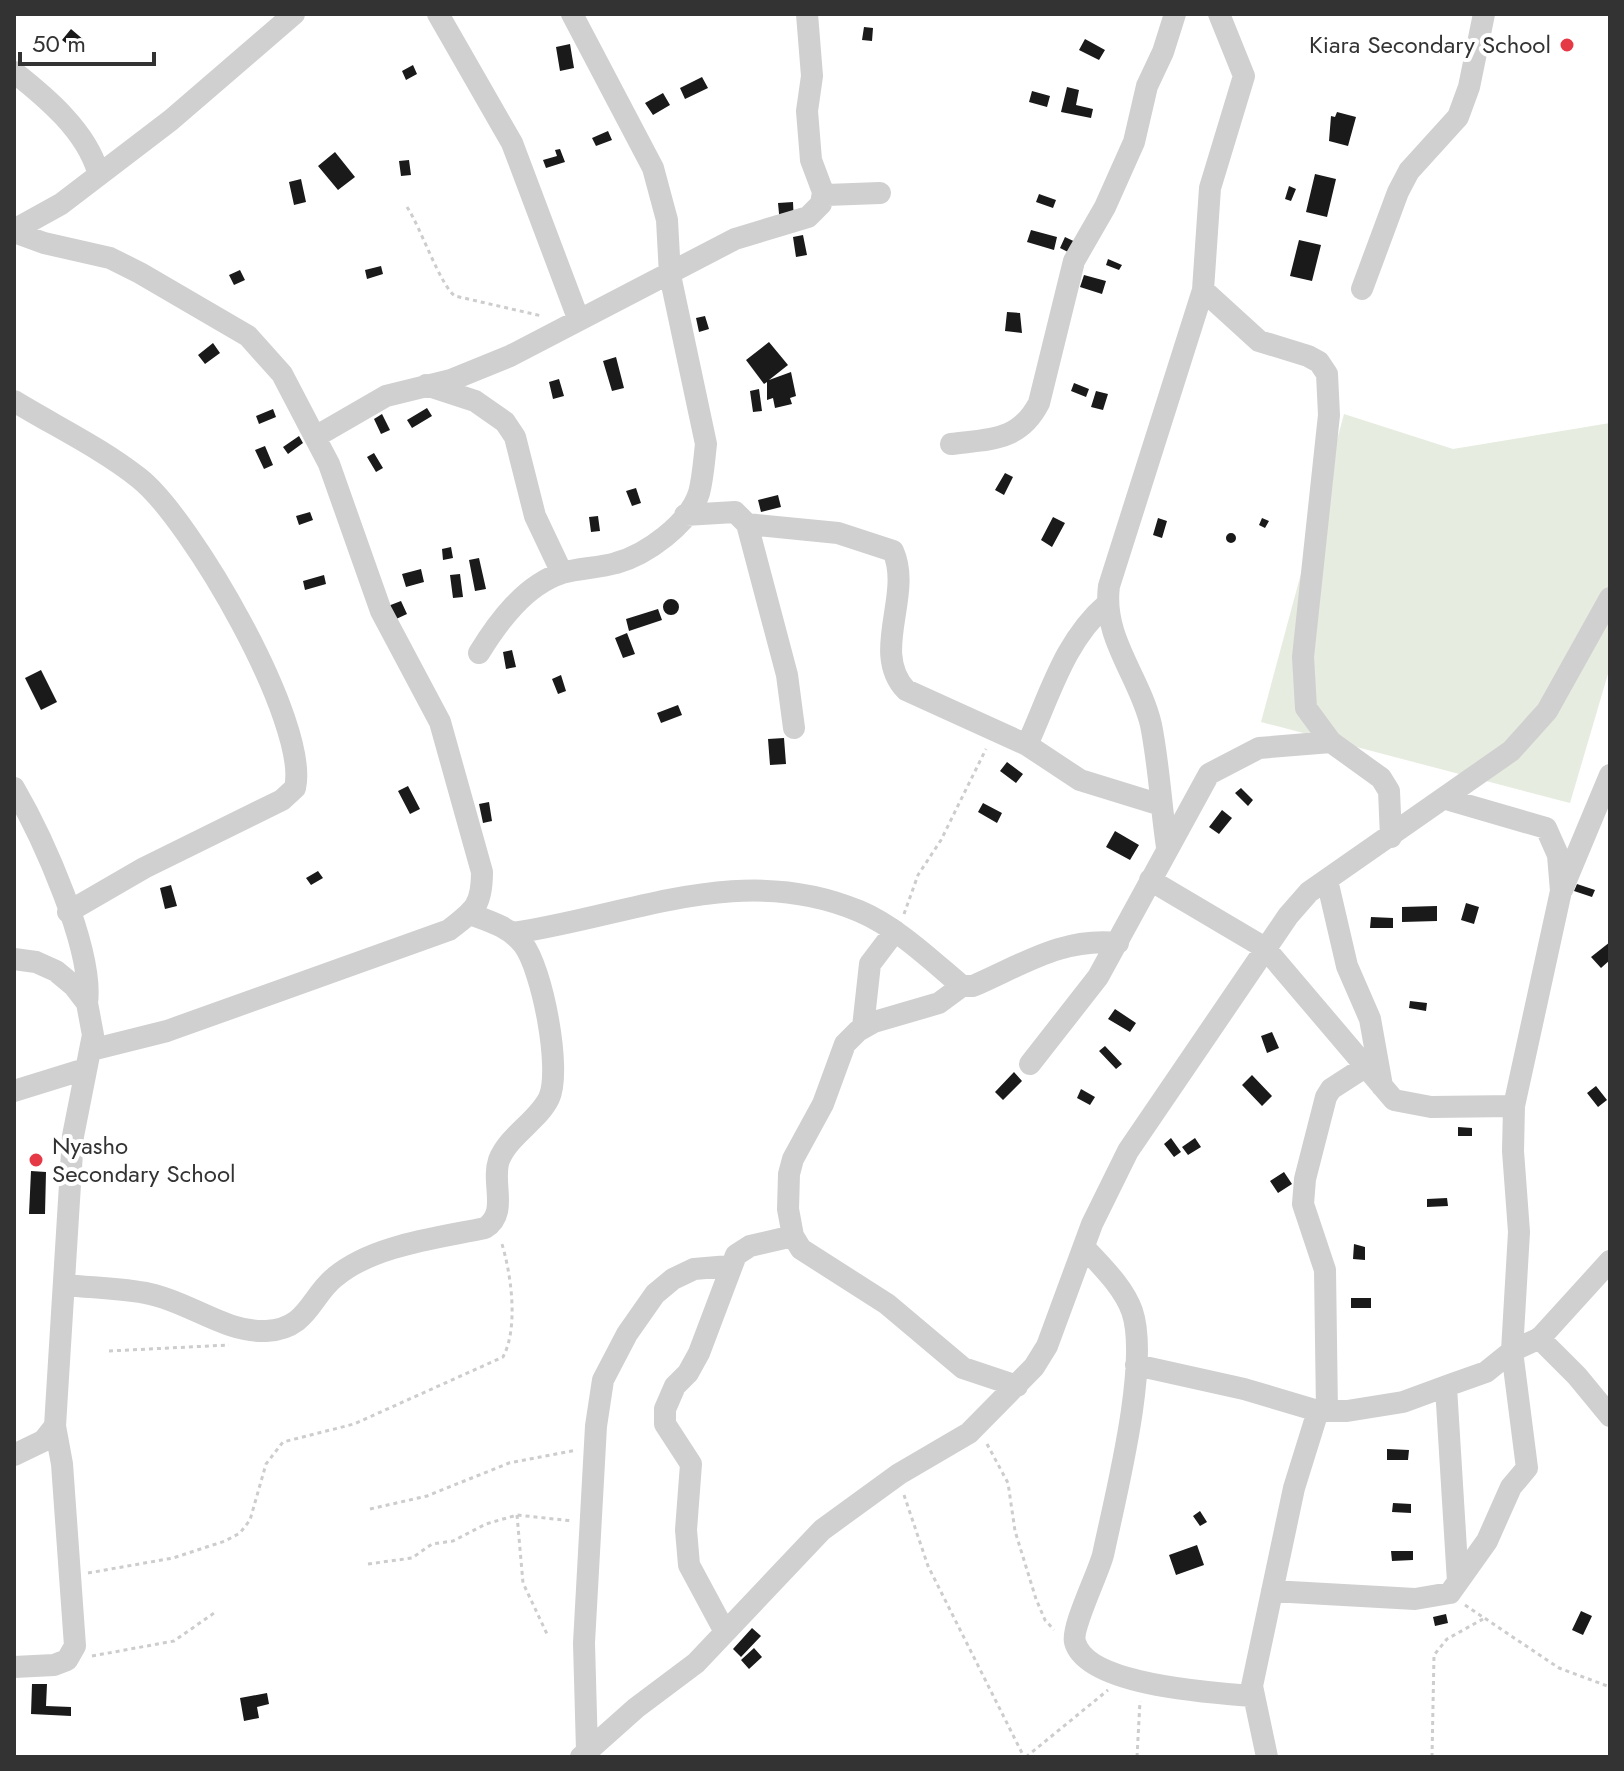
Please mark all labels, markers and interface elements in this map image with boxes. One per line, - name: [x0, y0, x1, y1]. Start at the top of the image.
- scale bar: [20, 16, 154, 66]
- text: 50 m: [32, 26, 86, 61]
- place label: Kiara Secondary School: [1309, 27, 1551, 62]
- marker: Kiara Secondary School: [1558, 36, 1576, 54]
- place label: Nyasho Secondary School: [52, 1128, 236, 1191]
- marker: Nyasho Secondary School: [27, 1151, 45, 1169]

